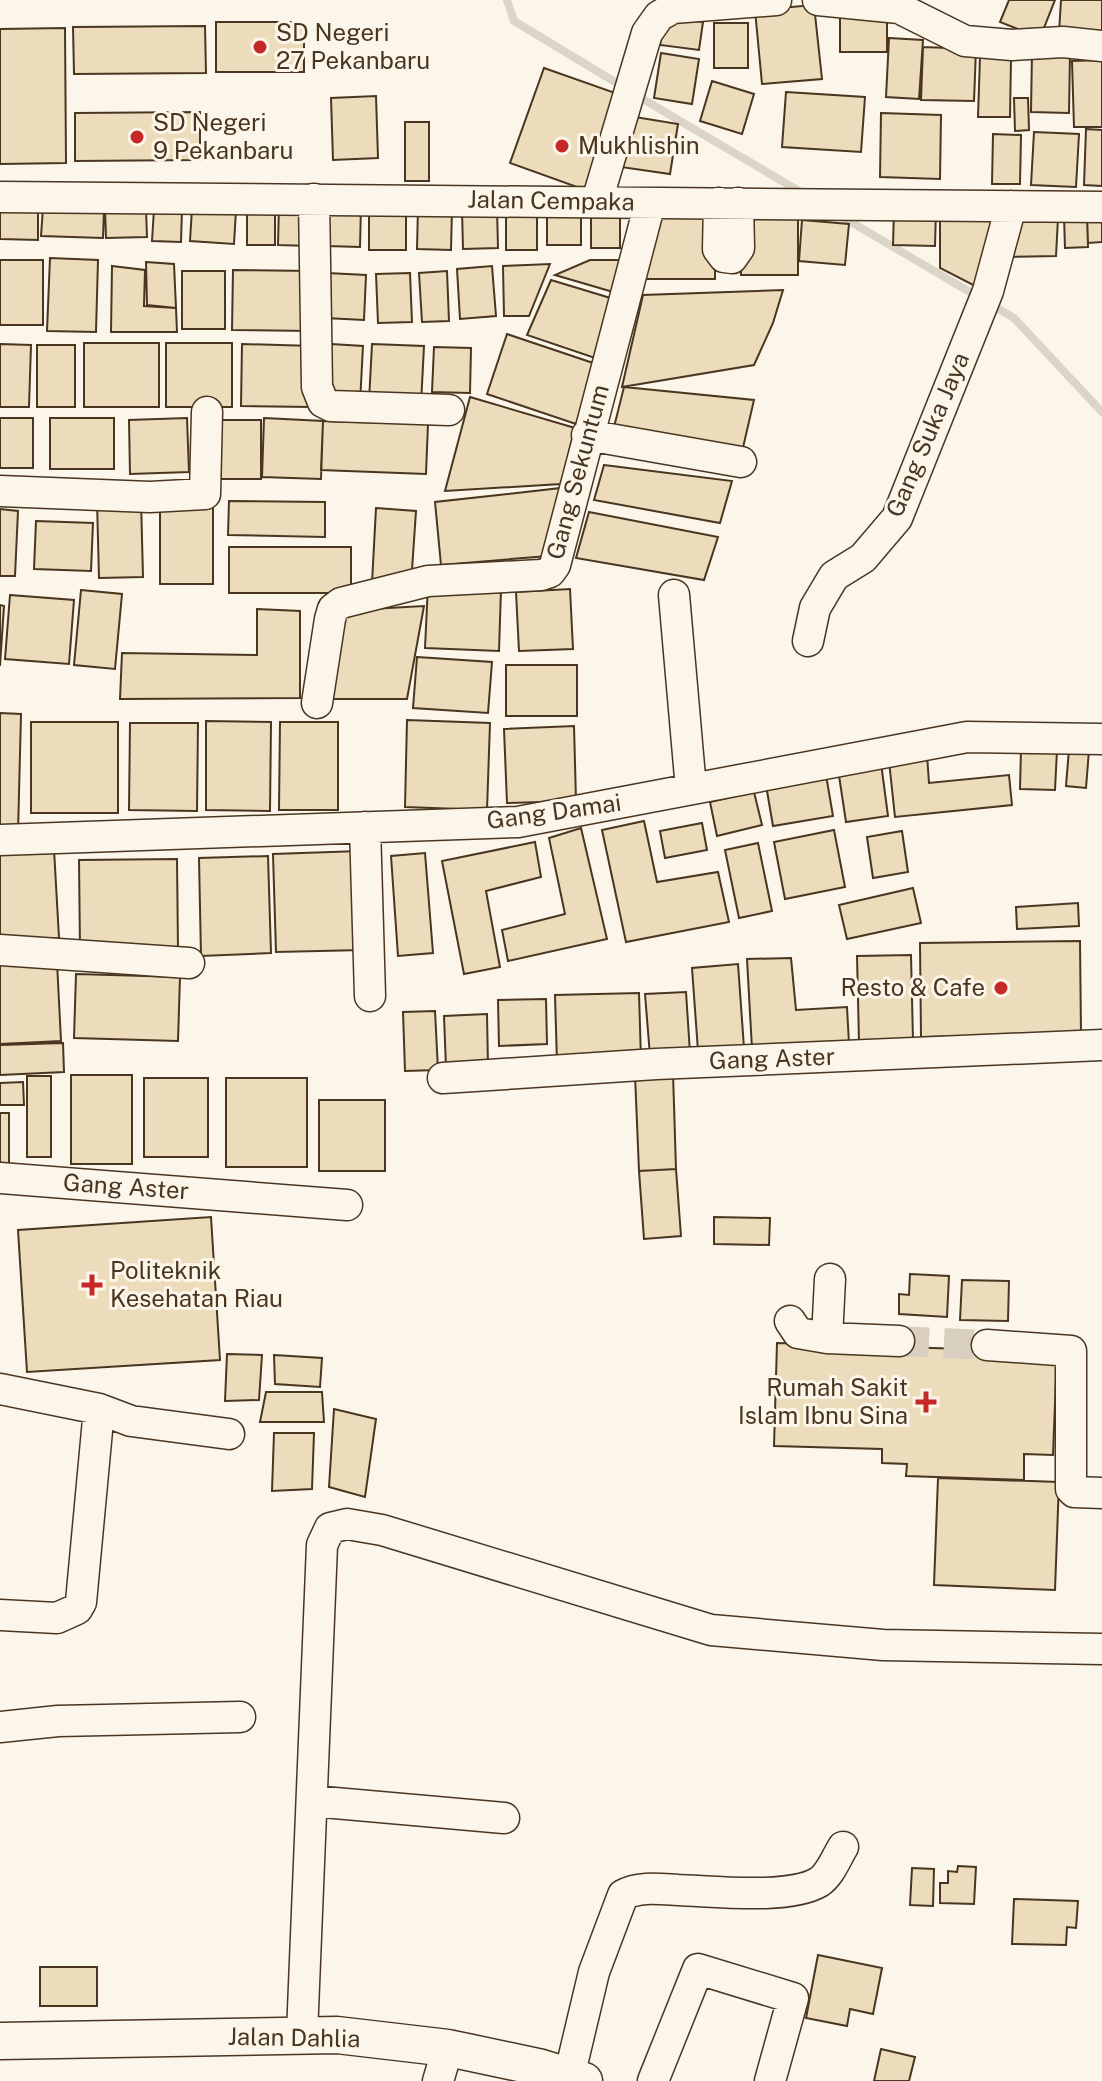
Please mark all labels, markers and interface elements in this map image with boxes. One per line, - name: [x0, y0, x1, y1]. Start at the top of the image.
- place label: SD Negeri 27 Pekanbaru: [276, 18, 430, 74]
- marker: SD Negeri 27 Pekanbaru: [251, 38, 269, 56]
- place label: SD Negeri 9 Pekanbaru: [153, 108, 294, 164]
- marker: SD Negeri 9 Pekanbaru: [128, 128, 146, 146]
- place label: Mukhlishin: [578, 131, 700, 159]
- marker: Mukhlishin: [553, 137, 571, 155]
- street label: Jalan Cempaka: [467, 185, 635, 215]
- street label: Gang Suka Jaya: [880, 348, 974, 521]
- street label: Gang Sekuntum: [540, 381, 614, 562]
- street label: Gang Damai: [485, 788, 623, 834]
- place label: Resto & Cafe: [841, 973, 985, 1001]
- marker: Resto & Cafe: [992, 979, 1010, 997]
- street label: Gang Aster: [708, 1042, 835, 1074]
- street label: Gang Aster: [62, 1168, 190, 1204]
- place label: Politeknik Kesehatan Riau: [110, 1256, 283, 1312]
- marker: Politeknik Kesehatan Riau: [81, 1274, 103, 1296]
- place label: Rumah Sakit Islam Ibnu Sina: [738, 1373, 908, 1429]
- marker: Rumah Sakit Islam Ibnu Sina: [915, 1391, 937, 1413]
- street label: Jalan Dahlia: [227, 2022, 361, 2052]

